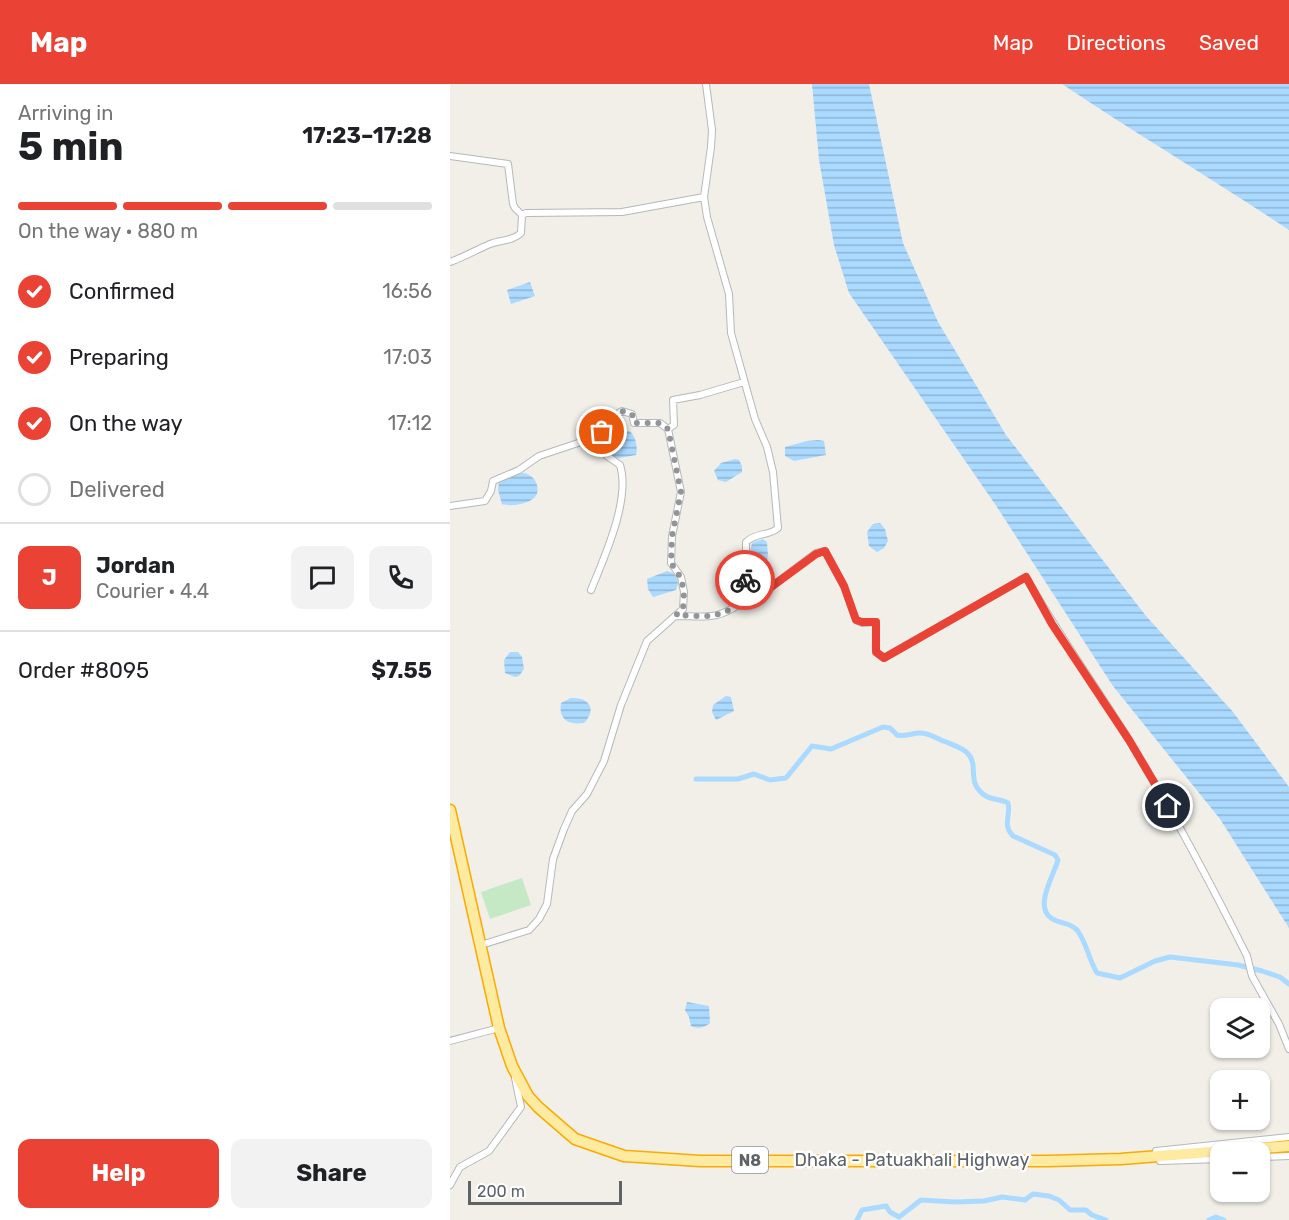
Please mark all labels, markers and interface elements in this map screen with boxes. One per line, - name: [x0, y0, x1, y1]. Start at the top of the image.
- text: Map: [30, 26, 87, 59]
- text: Map: [993, 30, 1034, 55]
- text: Directions: [1067, 30, 1166, 55]
- text: Saved: [1199, 30, 1259, 55]
- text: Arriving in: [18, 101, 113, 125]
- text: 17:23–17:28: [302, 122, 432, 149]
- text: 5 min: [18, 124, 123, 170]
- text: On the way · 880 m: [18, 219, 198, 243]
- icon: check: [18, 275, 51, 308]
- text: Confirmed: [69, 278, 175, 305]
- text: 16:56: [382, 279, 432, 303]
- icon: check: [18, 341, 51, 374]
- text: Preparing: [69, 344, 169, 371]
- text: 17:03: [383, 345, 432, 369]
- pin: [576, 406, 627, 457]
- icon: check: [18, 407, 51, 440]
- text: On the way: [69, 410, 183, 437]
- text: 17:12: [388, 411, 432, 435]
- icon: bag: [585, 415, 618, 448]
- text: Delivered: [69, 476, 165, 503]
- button: chat: [291, 546, 354, 609]
- button: phone: [369, 546, 432, 609]
- courier: [715, 550, 775, 610]
- text: Jordan: [96, 552, 175, 579]
- text: J: [42, 564, 57, 591]
- icon: bike: [729, 564, 762, 597]
- text: Courier · 4.4: [96, 579, 209, 603]
- text: Order #8095: [18, 657, 149, 684]
- text: $7.55: [371, 657, 432, 684]
- pin: [1142, 780, 1193, 831]
- icon: home: [1151, 789, 1184, 822]
- map controls: [1210, 998, 1270, 1202]
- button: layers: [1210, 998, 1270, 1058]
- button: +: [1210, 1070, 1270, 1130]
- button: Help: [18, 1139, 219, 1208]
- button: Share: [231, 1139, 432, 1208]
- button: −: [1210, 1142, 1270, 1202]
- road number: N8: [732, 1147, 768, 1173]
- street label: Dhaka - Patuakhali Highway: [795, 1149, 1029, 1171]
- scale bar: [468, 1178, 622, 1206]
- text: 200 m: [477, 1182, 525, 1201]

